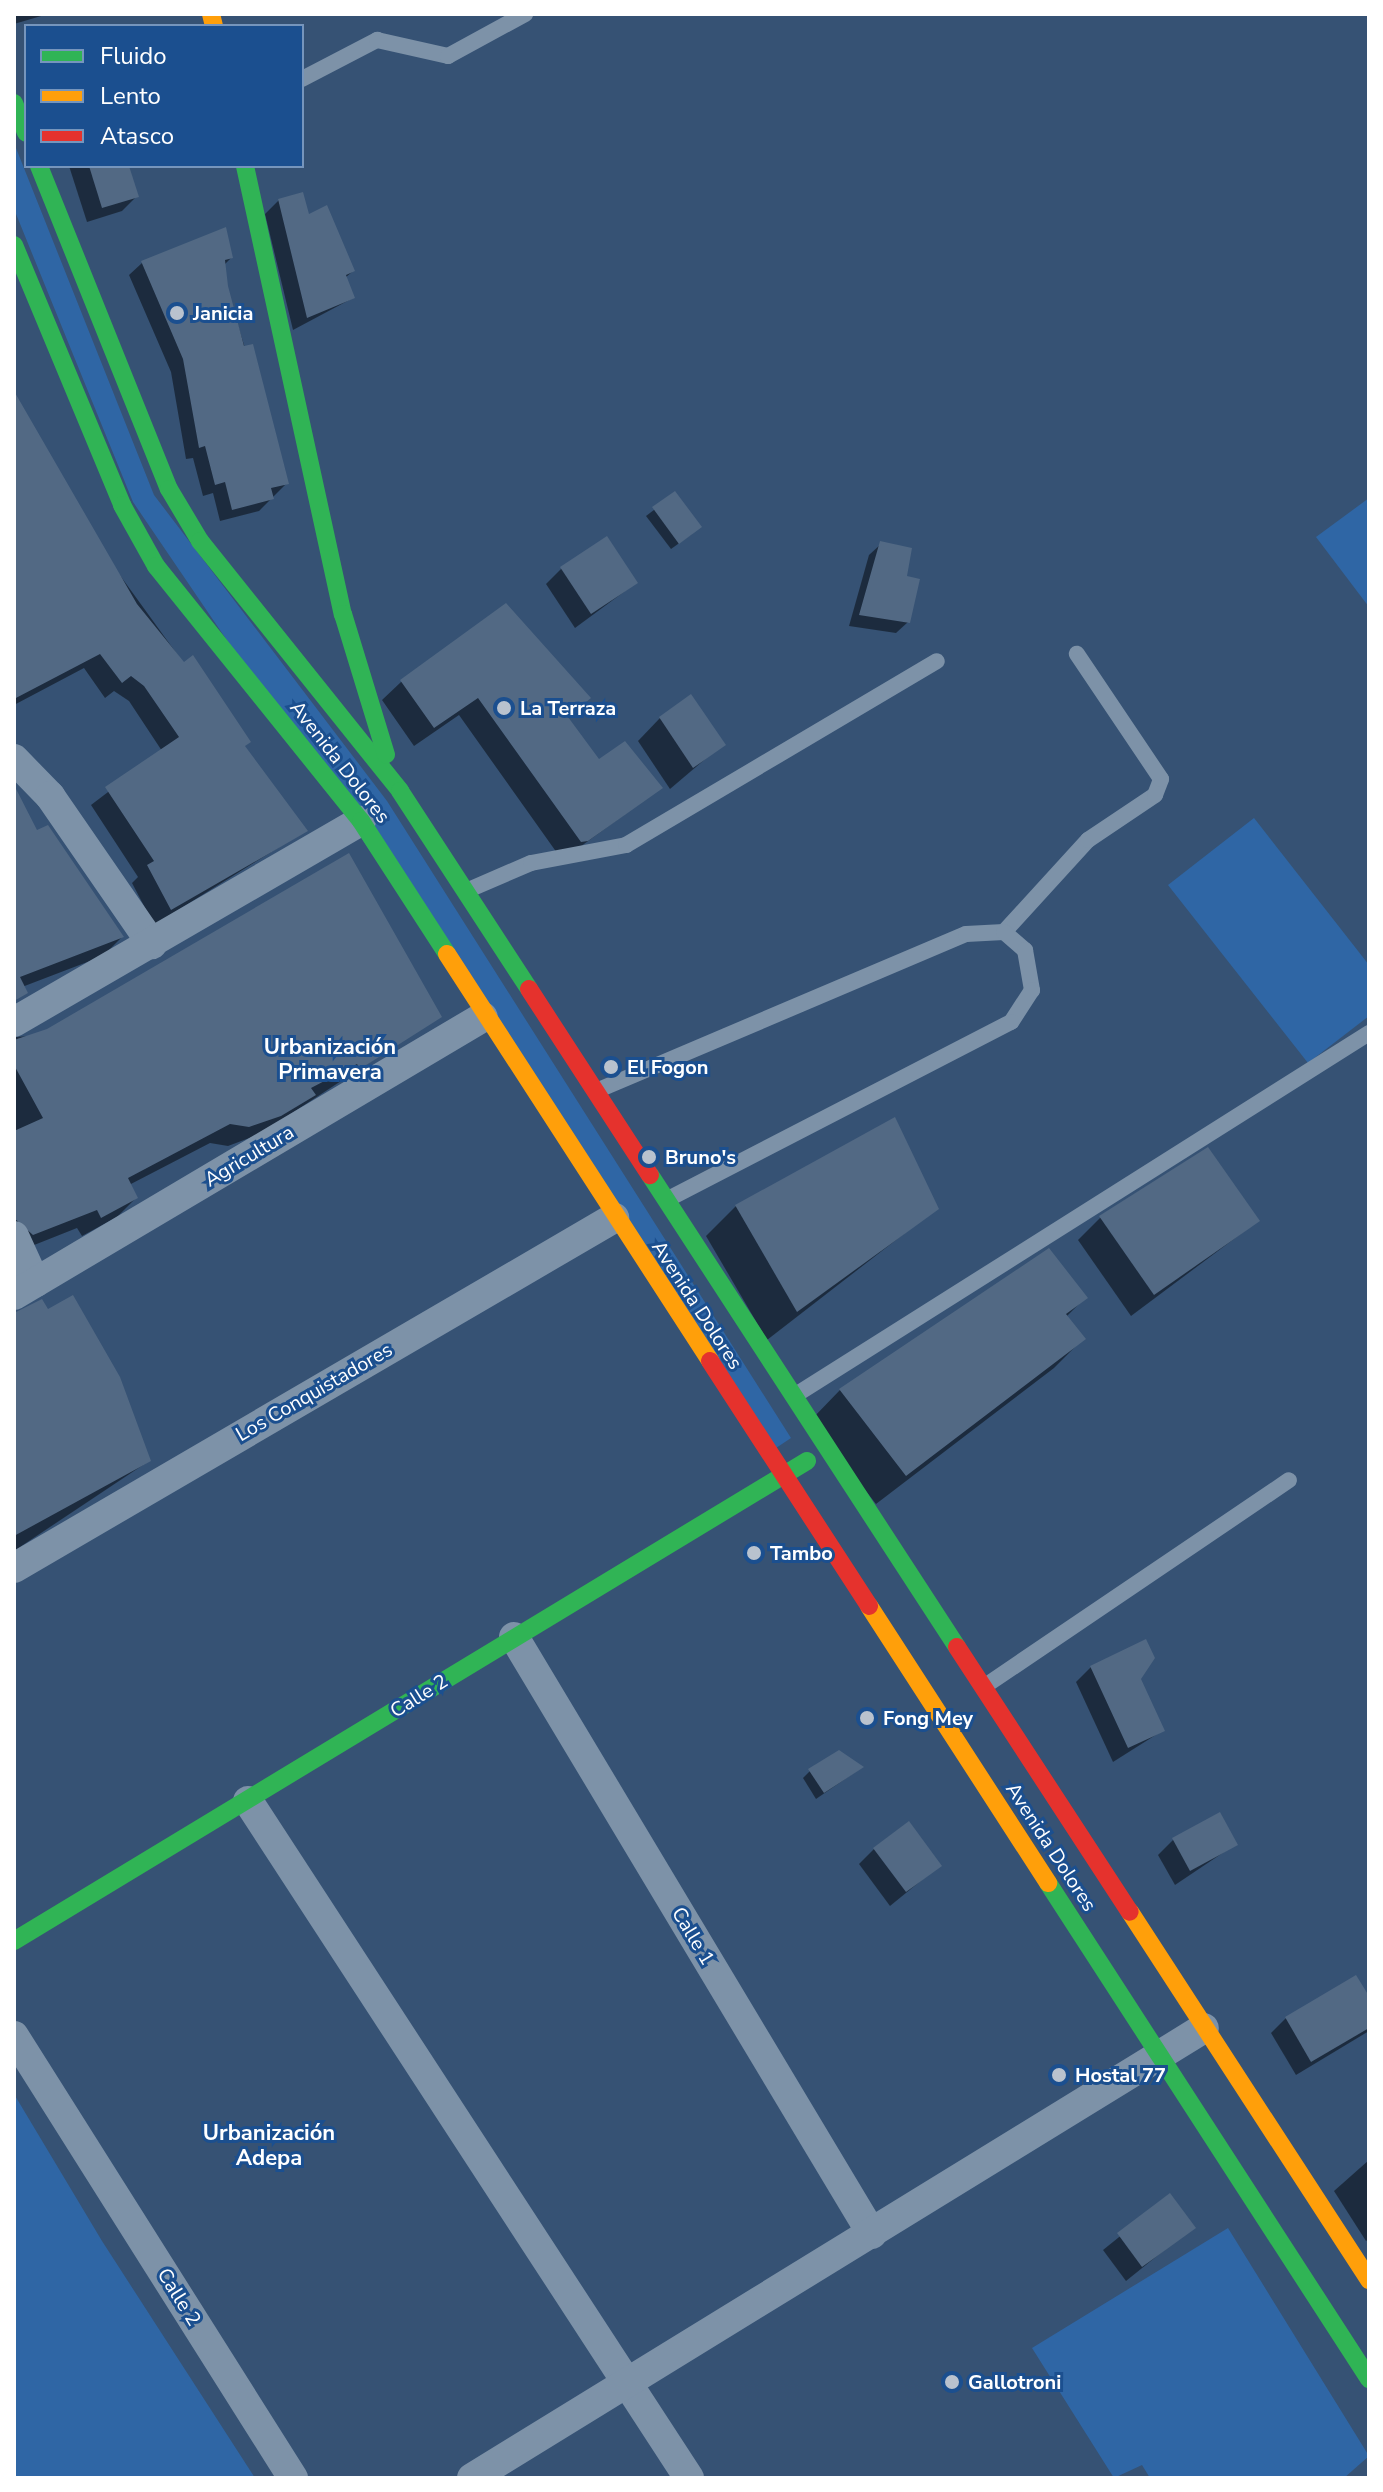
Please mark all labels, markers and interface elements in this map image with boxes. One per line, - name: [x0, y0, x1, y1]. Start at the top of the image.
- legend: [24, 24, 304, 168]
- text: Fluido: [100, 40, 167, 72]
- text: Lento: [100, 80, 161, 112]
- text: Atasco: [100, 120, 174, 152]
- place label: Janicia: [193, 301, 253, 325]
- marker: Janicia: [168, 304, 186, 322]
- street label: Avenida Dolores: [285, 696, 395, 828]
- place label: La Terraza: [520, 696, 616, 720]
- marker: La Terraza: [495, 699, 513, 717]
- district label: Urbanización Primavera: [264, 1034, 396, 1086]
- place label: El Fogon: [627, 1055, 708, 1079]
- marker: El Fogon: [602, 1058, 620, 1076]
- street label: Agricultura: [200, 1120, 298, 1192]
- place label: Bruno's: [665, 1145, 736, 1169]
- marker: Bruno's: [640, 1148, 658, 1166]
- street label: Avenida Dolores: [647, 1236, 747, 1374]
- street label: Los Conquistadores: [232, 1337, 396, 1447]
- place label: Tambo: [770, 1541, 833, 1565]
- marker: Tambo: [745, 1544, 763, 1562]
- street label: Calle 2: [386, 1669, 452, 1723]
- place label: Fong Mey: [883, 1706, 973, 1730]
- marker: Fong Mey: [858, 1709, 876, 1727]
- street label: Avenida Dolores: [1001, 1778, 1101, 1916]
- street label: Calle 1: [666, 1903, 720, 1969]
- place label: Hostal 77: [1075, 2063, 1166, 2087]
- marker: Hostal 77: [1050, 2066, 1068, 2084]
- district label: Urbanización Adepa: [203, 2120, 335, 2172]
- street label: Calle 2: [152, 2264, 206, 2330]
- place label: Gallotroni: [968, 2370, 1061, 2394]
- marker: Gallotroni: [943, 2373, 961, 2391]

